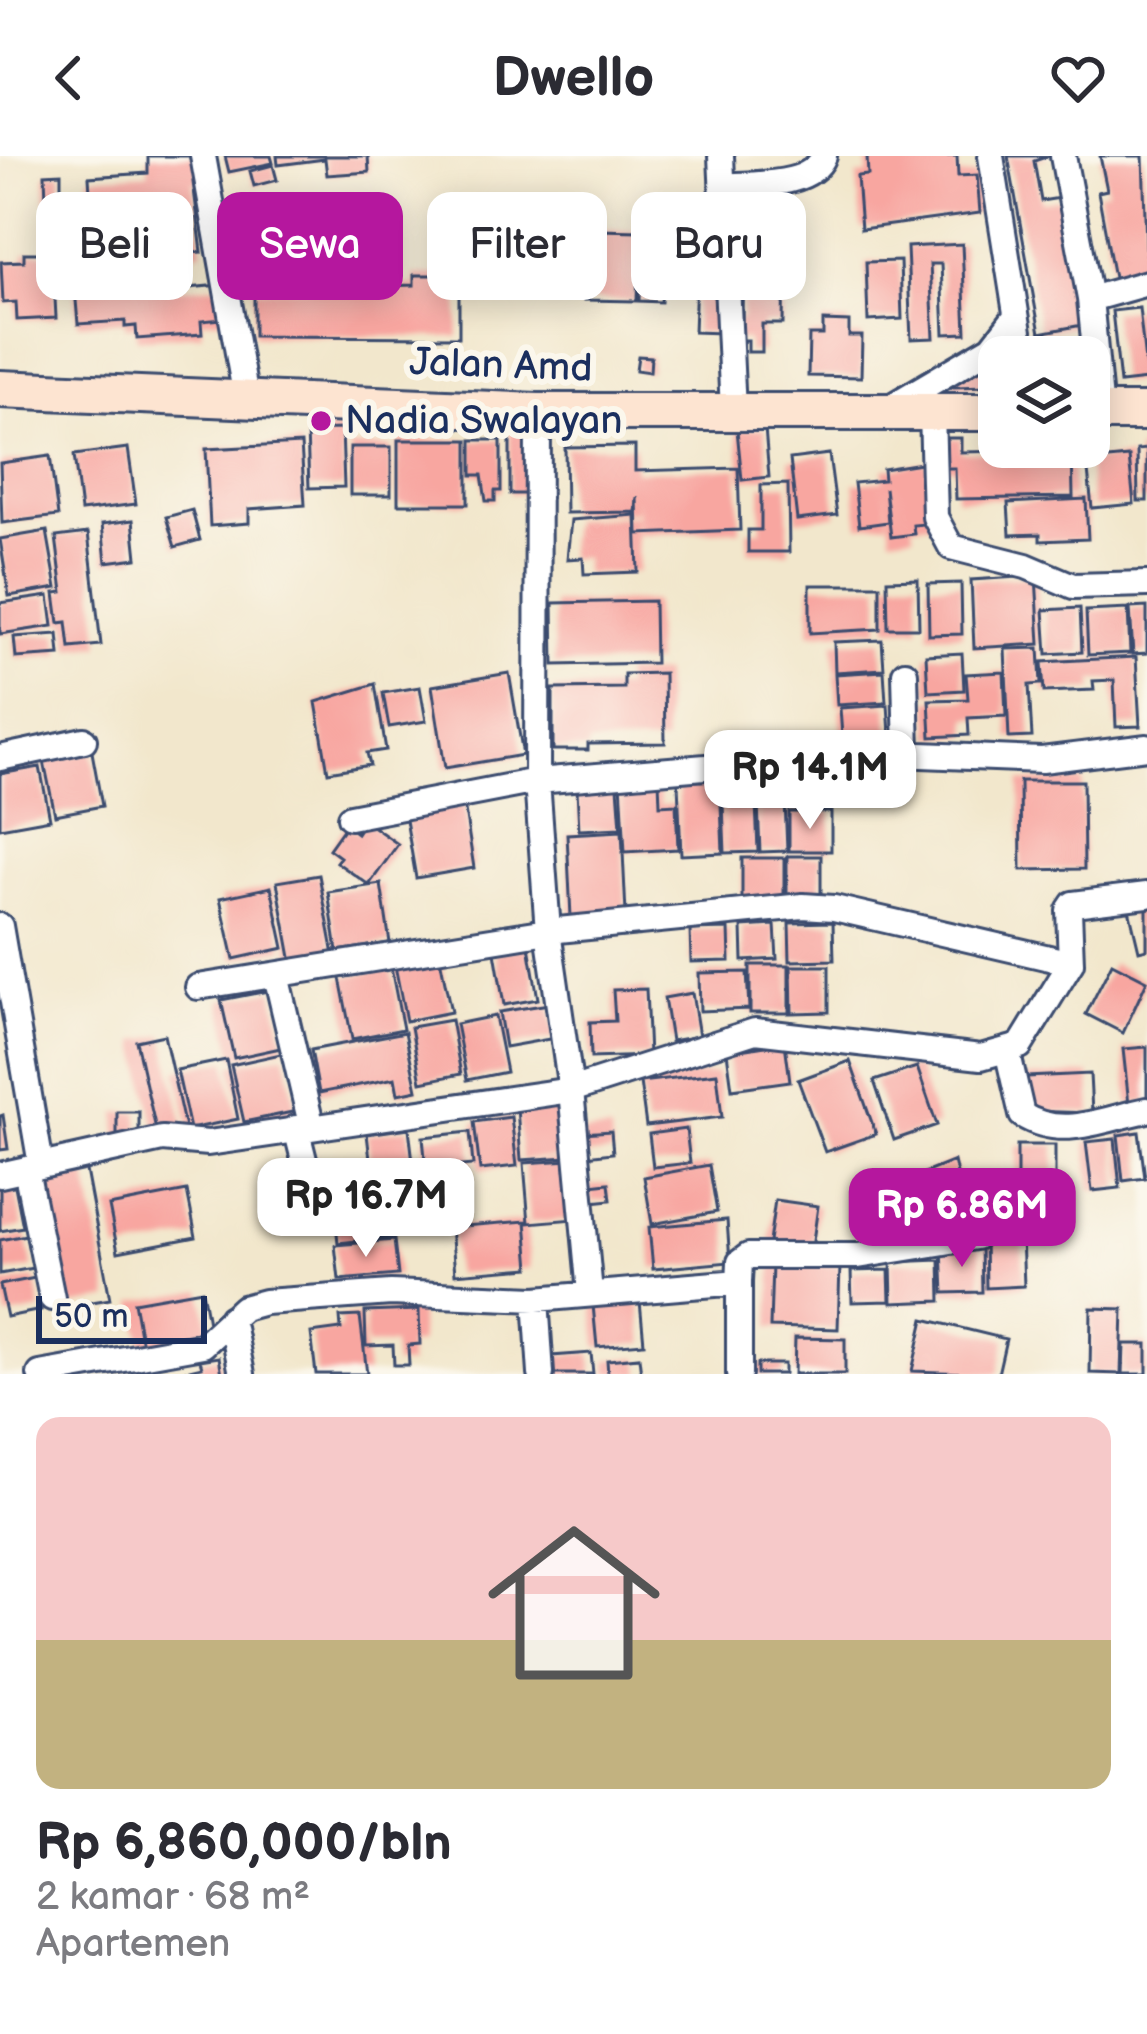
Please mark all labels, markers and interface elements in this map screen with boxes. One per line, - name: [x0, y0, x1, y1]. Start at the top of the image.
- icon: back: [36, 45, 102, 111]
- icon: heart: [1045, 45, 1111, 111]
- text: Dwello: [493, 46, 654, 111]
- chip: Beli: [36, 192, 193, 300]
- chip: Sewa: [217, 192, 403, 300]
- chip: Filter: [427, 192, 607, 300]
- chip: Baru: [631, 192, 806, 300]
- map controls: [978, 336, 1110, 468]
- button: layers: [978, 336, 1110, 468]
- street label: Jalan Amd: [409, 339, 593, 393]
- place label: Nadia Swalayan: [345, 398, 622, 445]
- marker: Nadia Swalayan: [308, 408, 334, 434]
- pin: Rp 14.1M: [686, 730, 934, 832]
- text: Rp 14.1M: [731, 745, 889, 792]
- pin: Rp 16.7M: [242, 1158, 490, 1260]
- pin: Rp 6.86M: [838, 1168, 1086, 1270]
- text: Rp 16.7M: [284, 1173, 448, 1220]
- text: Rp 6.86M: [876, 1183, 1048, 1230]
- scale bar: [36, 1290, 207, 1343]
- text: 50 m: [54, 1297, 129, 1337]
- icon: home: [466, 1495, 682, 1711]
- text: Rp 6,860,000/bln: [36, 1813, 452, 1874]
- text: 2 kamar · 68 m²: [36, 1874, 310, 1921]
- text: Apartemen: [36, 1921, 230, 1968]

